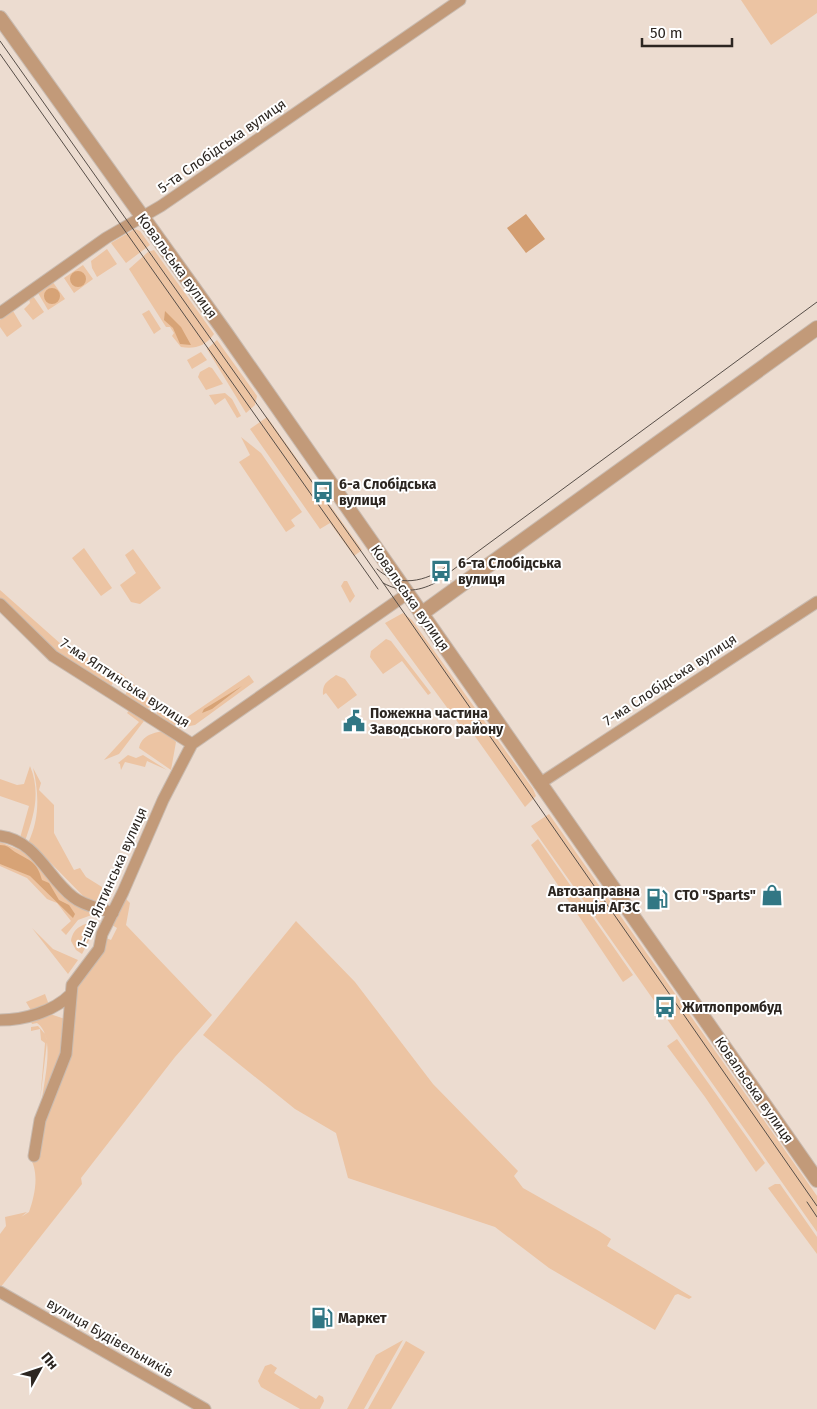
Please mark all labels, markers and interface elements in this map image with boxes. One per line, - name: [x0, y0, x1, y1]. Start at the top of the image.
- scale bar: [642, 15, 732, 47]
- text: 50 m: [650, 24, 683, 42]
- street label: 5-та Слобідська вулиця: [155, 95, 289, 197]
- street label: Ковальська вулиця: [133, 210, 221, 322]
- place label: 6-а Слобідська вулиця: [339, 476, 437, 509]
- bus stop icon: 6-а Слобідська вулиця: [310, 479, 336, 505]
- street label: Ковальська вулиця: [367, 542, 453, 654]
- place label: 6-та Слобідська вулиця: [458, 555, 562, 588]
- bus stop icon: 6-та Слобідська вулиця: [428, 558, 454, 584]
- street label: 7-ма Слобідська вулиця: [600, 630, 740, 730]
- street label: 7-ма Ялтинська вулиця: [57, 635, 193, 731]
- place label: Пожежна частина Заводського району: [369, 705, 504, 738]
- public building icon: Пожежна частина Заводського району: [341, 708, 367, 734]
- street label: 1-ша Ялтинська вулиця: [73, 805, 151, 951]
- shop icon: СТО "Sparts": [759, 882, 785, 908]
- place label: Автозаправна станція АГЗС: [547, 883, 640, 916]
- fuel station icon: Автозаправна станція АГЗС: [644, 886, 670, 912]
- place label: СТО "Sparts": [674, 887, 756, 904]
- bus stop icon: Житлопромбуд: [652, 994, 678, 1020]
- place label: Житлопромбуд: [681, 999, 782, 1016]
- street label: Ковальська вулиця: [711, 1034, 797, 1146]
- street label: вулиця Будівельників: [44, 1295, 176, 1381]
- fuel station icon: Маркет: [309, 1305, 335, 1331]
- place label: Маркет: [338, 1310, 387, 1327]
- north arrow: [15, 1344, 65, 1394]
- text: Пн: [37, 1349, 62, 1373]

